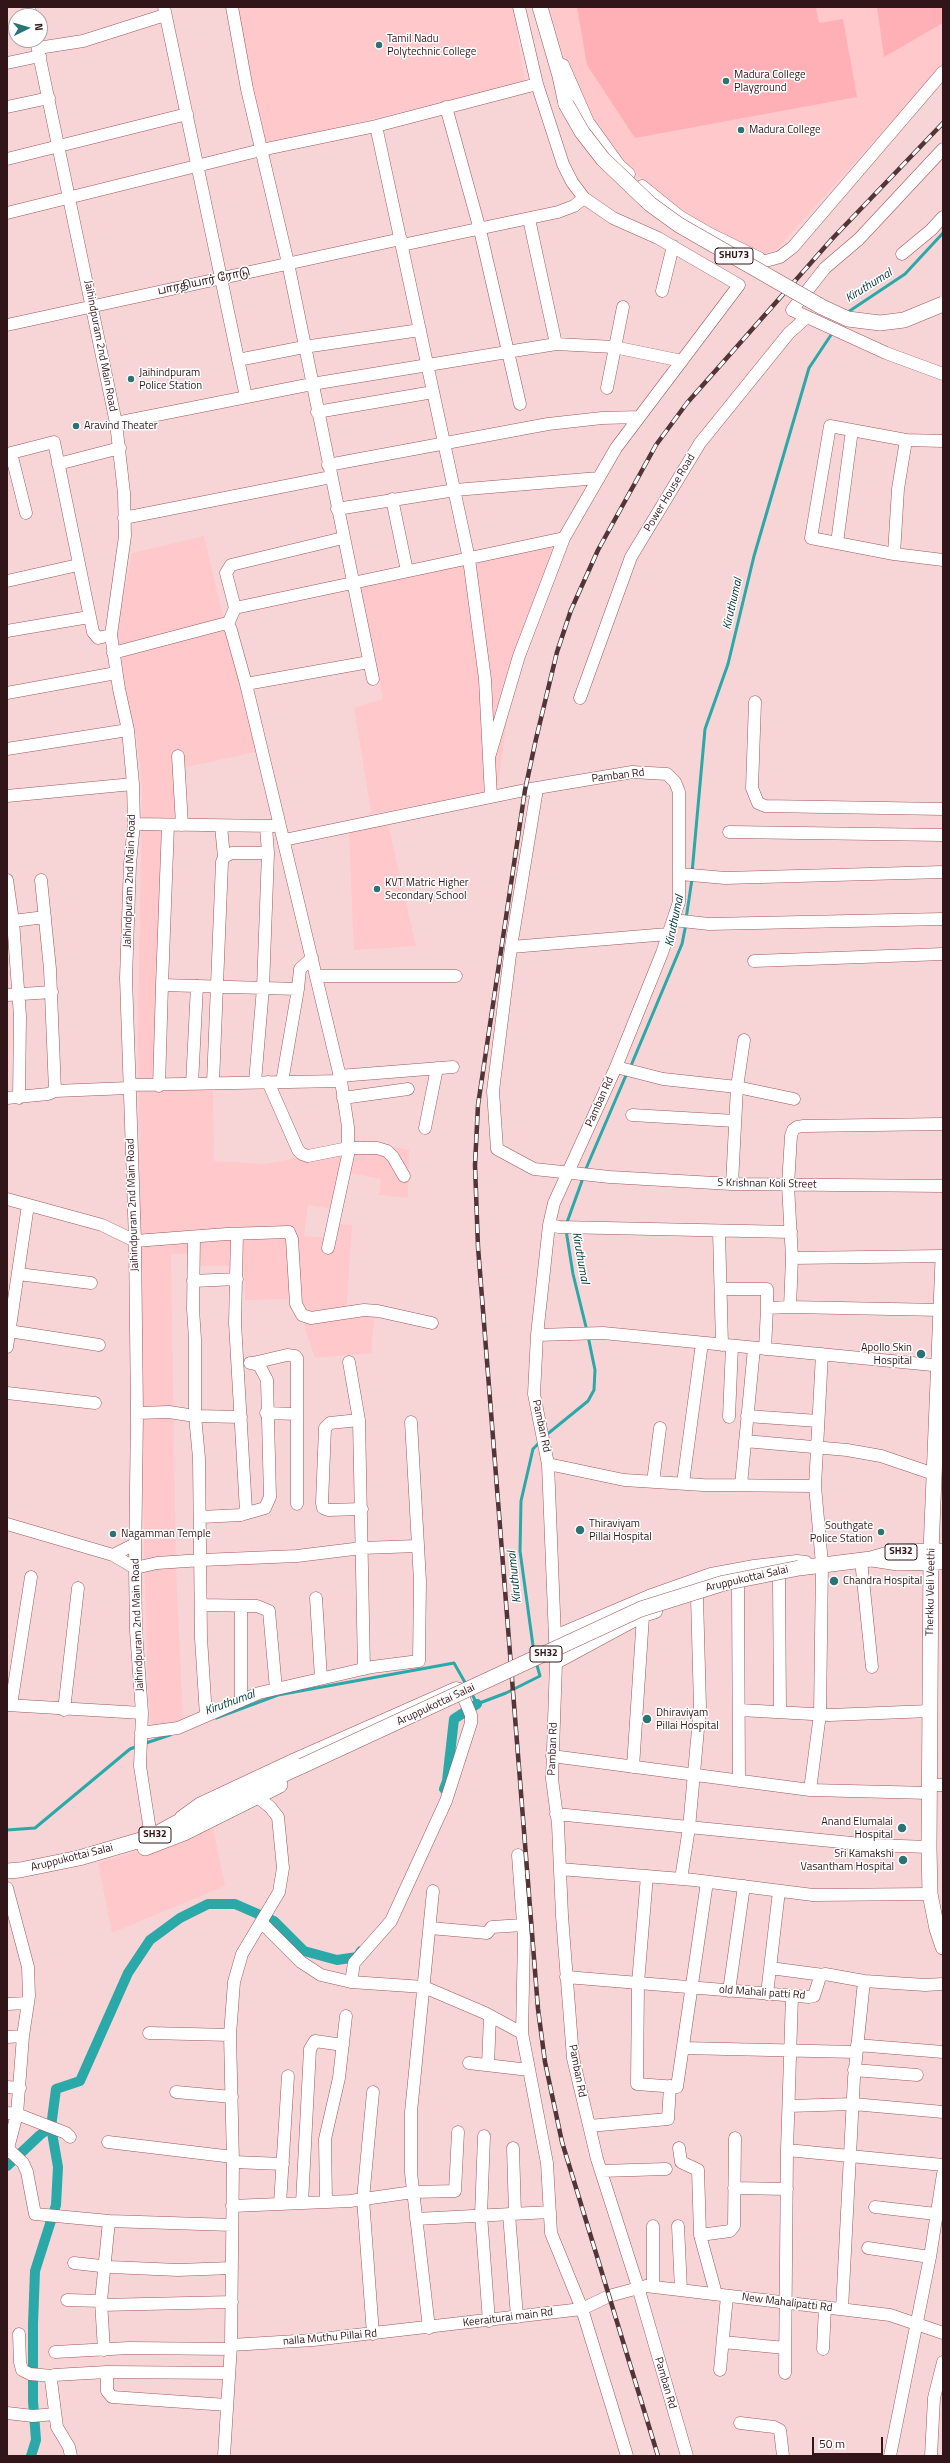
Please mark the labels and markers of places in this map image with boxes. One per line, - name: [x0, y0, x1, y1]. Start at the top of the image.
- place label: Tamil Nadu Polytechnic College: [387, 32, 476, 58]
- marker: Tamil Nadu Polytechnic College: [374, 40, 384, 50]
- place label: Madura College Playground: [734, 68, 806, 94]
- marker: Madura College Playground: [721, 76, 731, 86]
- place label: Madura College: [749, 123, 821, 137]
- marker: Madura College: [736, 125, 746, 135]
- place label: Jaihindpuram Police Station: [139, 366, 202, 392]
- marker: Jaihindpuram Police Station: [126, 374, 136, 384]
- place label: Aravind Theater: [84, 419, 158, 433]
- marker: Aravind Theater: [71, 421, 81, 431]
- place label: KVT Matric Higher Secondary School: [385, 876, 469, 902]
- marker: KVT Matric Higher Secondary School: [372, 884, 382, 894]
- place label: Apollo Skin Hospital: [861, 1341, 912, 1367]
- marker: Apollo Skin Hospital: [915, 1348, 927, 1360]
- place label: Thiraviyam Pillai Hospital: [589, 1517, 652, 1543]
- place label: Southgate Police Station: [810, 1519, 873, 1545]
- marker: Thiraviyam Pillai Hospital: [574, 1524, 586, 1536]
- place label: Nagamman Temple: [121, 1527, 211, 1541]
- marker: Southgate Police Station: [876, 1527, 886, 1537]
- marker: Nagamman Temple: [108, 1529, 118, 1539]
- place label: Chandra Hospital: [843, 1574, 922, 1588]
- marker: Chandra Hospital: [828, 1575, 840, 1587]
- place label: Dhiraviyam Pillai Hospital: [656, 1706, 719, 1732]
- marker: Dhiraviyam Pillai Hospital: [641, 1713, 653, 1725]
- place label: Anand Elumalai Hospital: [821, 1815, 893, 1841]
- marker: Anand Elumalai Hospital: [896, 1822, 908, 1834]
- place label: Sri Kamakshi Vasantham Hospital: [801, 1847, 894, 1873]
- marker: Sri Kamakshi Vasantham Hospital: [897, 1854, 909, 1866]

